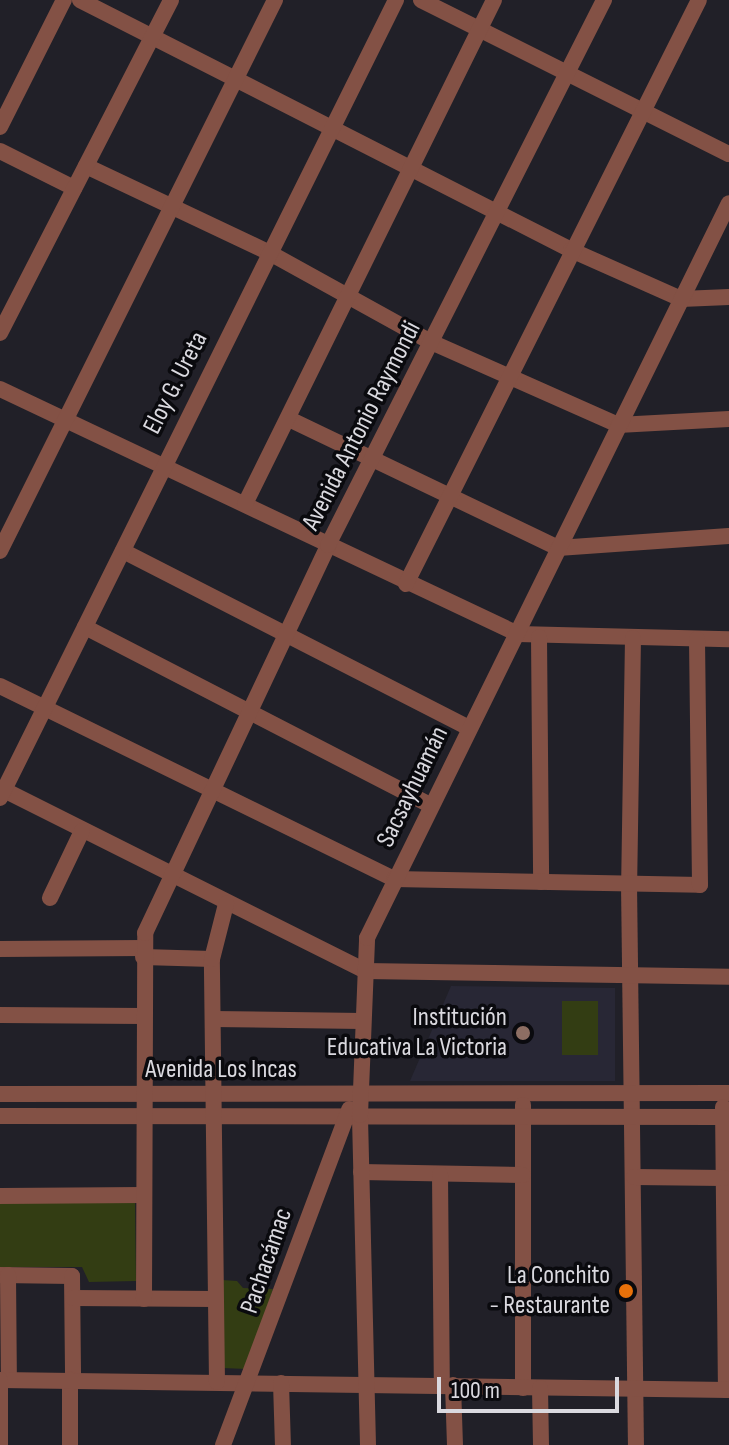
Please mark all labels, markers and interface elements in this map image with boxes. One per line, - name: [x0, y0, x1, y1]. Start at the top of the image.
- street label: Avenida Antonio Raymondi: [296, 316, 428, 536]
- street label: Eloy G. Ureta: [137, 327, 215, 439]
- street label: Sacsayhuamán: [370, 722, 456, 852]
- place label: Institución Educativa La Victoria: [327, 1002, 507, 1064]
- marker: Institución Educativa La Victoria: [514, 1024, 532, 1042]
- street label: Avenida Los Incas: [145, 1054, 297, 1086]
- street label: Pachacámac: [234, 1204, 300, 1318]
- place label: La Conchito - Restaurante: [490, 1260, 610, 1322]
- marker: La Conchito - Restaurante: [617, 1282, 635, 1300]
- scale bar: [441, 1361, 623, 1411]
- text: 100 m: [451, 1376, 500, 1405]

